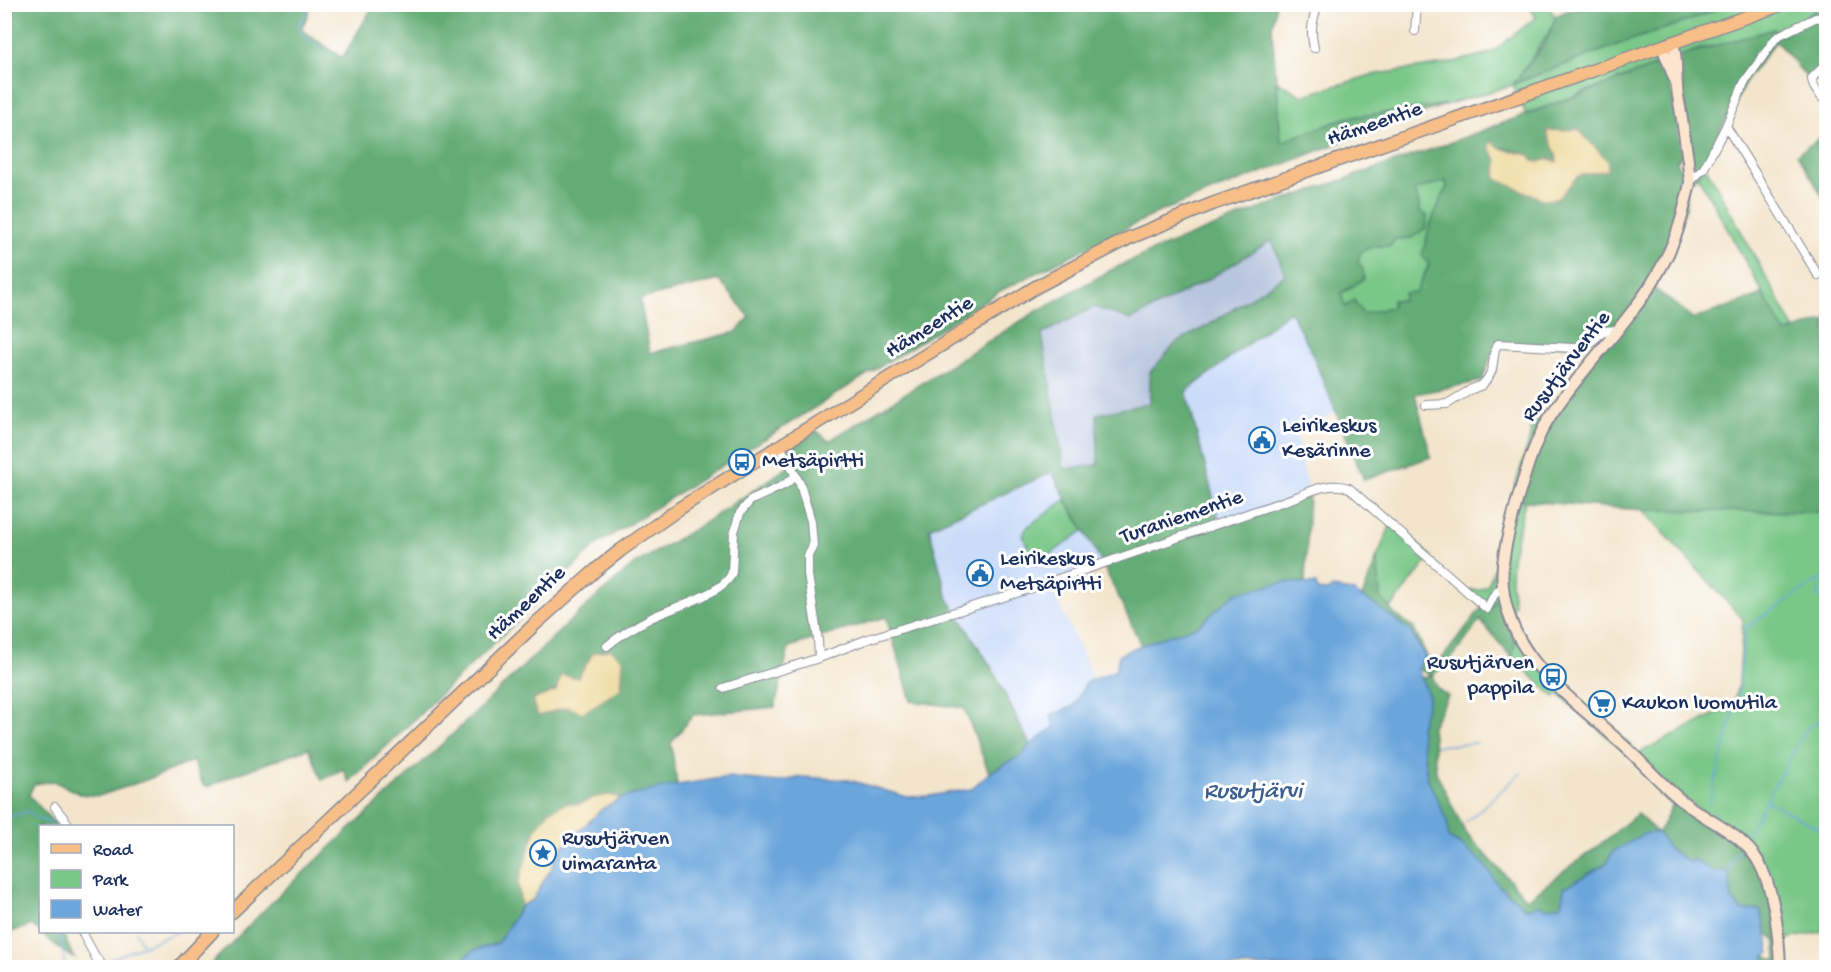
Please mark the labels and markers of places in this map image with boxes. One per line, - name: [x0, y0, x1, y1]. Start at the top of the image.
- place label: Leirikeskus Kesärinne: [1282, 414, 1377, 465]
- public building icon: Leirikeskus Kesärinne: [1247, 425, 1277, 455]
- bus stop icon: Metsäpirtti: [727, 447, 757, 477]
- place label: Metsäpirtti: [762, 449, 864, 475]
- place label: Leirikeskus Metsäpirtti: [1000, 547, 1102, 598]
- public building icon: Leirikeskus Metsäpirtti: [965, 558, 995, 588]
- place label: Rusutjärven pappila: [1427, 651, 1535, 702]
- bus stop icon: Rusutjärven pappila: [1538, 662, 1568, 692]
- supermarket icon: Kaukon luomutila: [1587, 689, 1617, 719]
- place label: Kaukon luomutila: [1622, 691, 1778, 717]
- place label: Rusutjärven uimaranta: [562, 827, 670, 878]
- place icon: Rusutjärven uimaranta: [528, 838, 558, 868]

